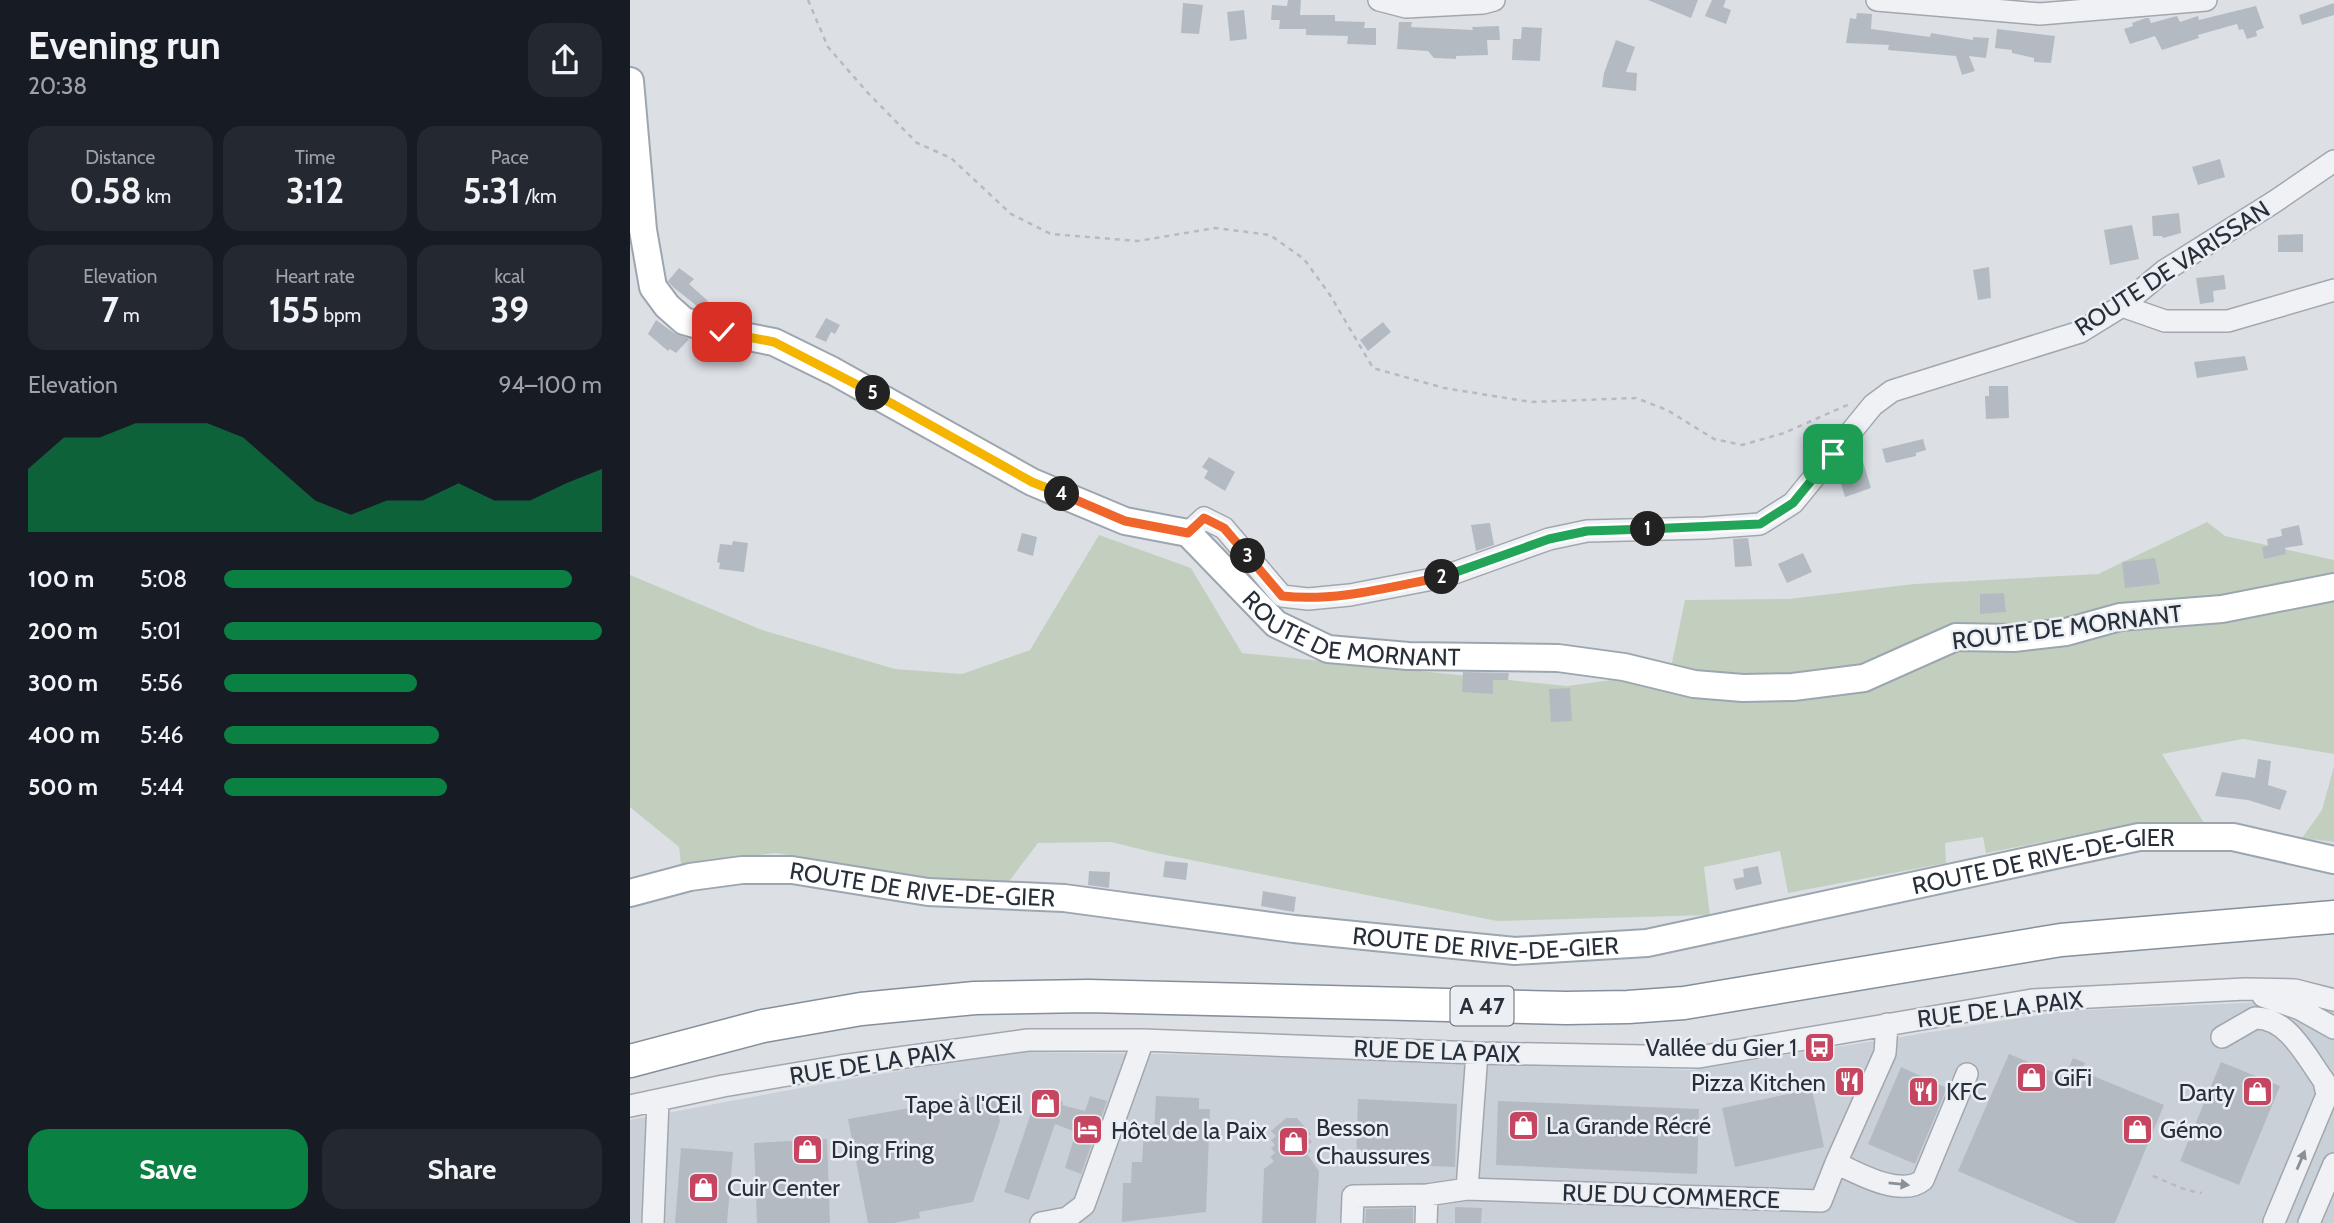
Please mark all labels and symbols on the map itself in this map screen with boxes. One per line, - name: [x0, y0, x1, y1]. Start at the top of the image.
- street label: ROUTE DE VARISSAN: [2069, 194, 2275, 342]
- pin: [692, 302, 752, 362]
- pin: 5: [856, 376, 890, 410]
- pin: [1803, 424, 1863, 484]
- pin: 4: [1044, 476, 1080, 512]
- pin: 1: [1630, 512, 1666, 546]
- pin: 3: [1230, 538, 1266, 574]
- pin: 2: [1424, 560, 1460, 594]
- street label: ROUTE DE MORNANT: [1237, 584, 1461, 671]
- street label: ROUTE DE MORNANT: [1950, 598, 2184, 656]
- street label: ROUTE DE RIVE-DE-GIER: [1909, 823, 2175, 900]
- street label: ROUTE DE RIVE-DE-GIER: [788, 855, 1056, 912]
- street label: ROUTE DE RIVE-DE-GIER: [1351, 920, 1620, 966]
- street label: RUE DE LA PAIX: [1915, 984, 2085, 1034]
- road number: A 47: [1450, 987, 1514, 1026]
- bus stop icon: Vallée du Gier 1: [1803, 1030, 1837, 1064]
- place label: Vallée du Gier 1: [1645, 1033, 1797, 1062]
- street label: RUE DE LA PAIX: [1353, 1034, 1522, 1068]
- street label: RUE DE LA PAIX: [787, 1036, 957, 1090]
- shop icon: GiFi: [2014, 1060, 2048, 1094]
- place label: GiFi: [2054, 1063, 2092, 1092]
- restaurant icon: Pizza Kitchen: [1832, 1065, 1866, 1099]
- place label: Pizza Kitchen: [1691, 1068, 1826, 1097]
- restaurant icon: KFC: [1906, 1074, 1940, 1108]
- shop icon: Darty: [2241, 1075, 2275, 1109]
- place label: KFC: [1946, 1077, 1987, 1106]
- place label: Darty: [2178, 1078, 2235, 1107]
- shop icon: Tape à l'Œil: [1028, 1087, 1062, 1121]
- place label: Tape à l'Œil: [905, 1090, 1022, 1119]
- shop icon: La Grande Récré: [1506, 1108, 1540, 1142]
- place label: La Grande Récré: [1546, 1111, 1711, 1140]
- shop icon: Gémo: [2120, 1112, 2154, 1146]
- hotel icon: Hôtel de la Paix: [1071, 1113, 1105, 1147]
- place label: Besson Chaussures: [1316, 1113, 1430, 1170]
- place label: Gémo: [2160, 1115, 2223, 1144]
- place label: Hôtel de la Paix: [1111, 1116, 1268, 1145]
- shop icon: Besson Chaussures: [1276, 1124, 1310, 1158]
- shop icon: Ding Fring: [791, 1132, 825, 1166]
- place label: Ding Fring: [831, 1135, 935, 1164]
- one-way arrow: [2295, 1149, 2306, 1170]
- shop icon: Cuir Center: [687, 1170, 721, 1204]
- place label: Cuir Center: [727, 1173, 840, 1202]
- street label: RUE DU COMMERCE: [1561, 1178, 1781, 1214]
- one-way arrow: [1888, 1179, 1910, 1190]

